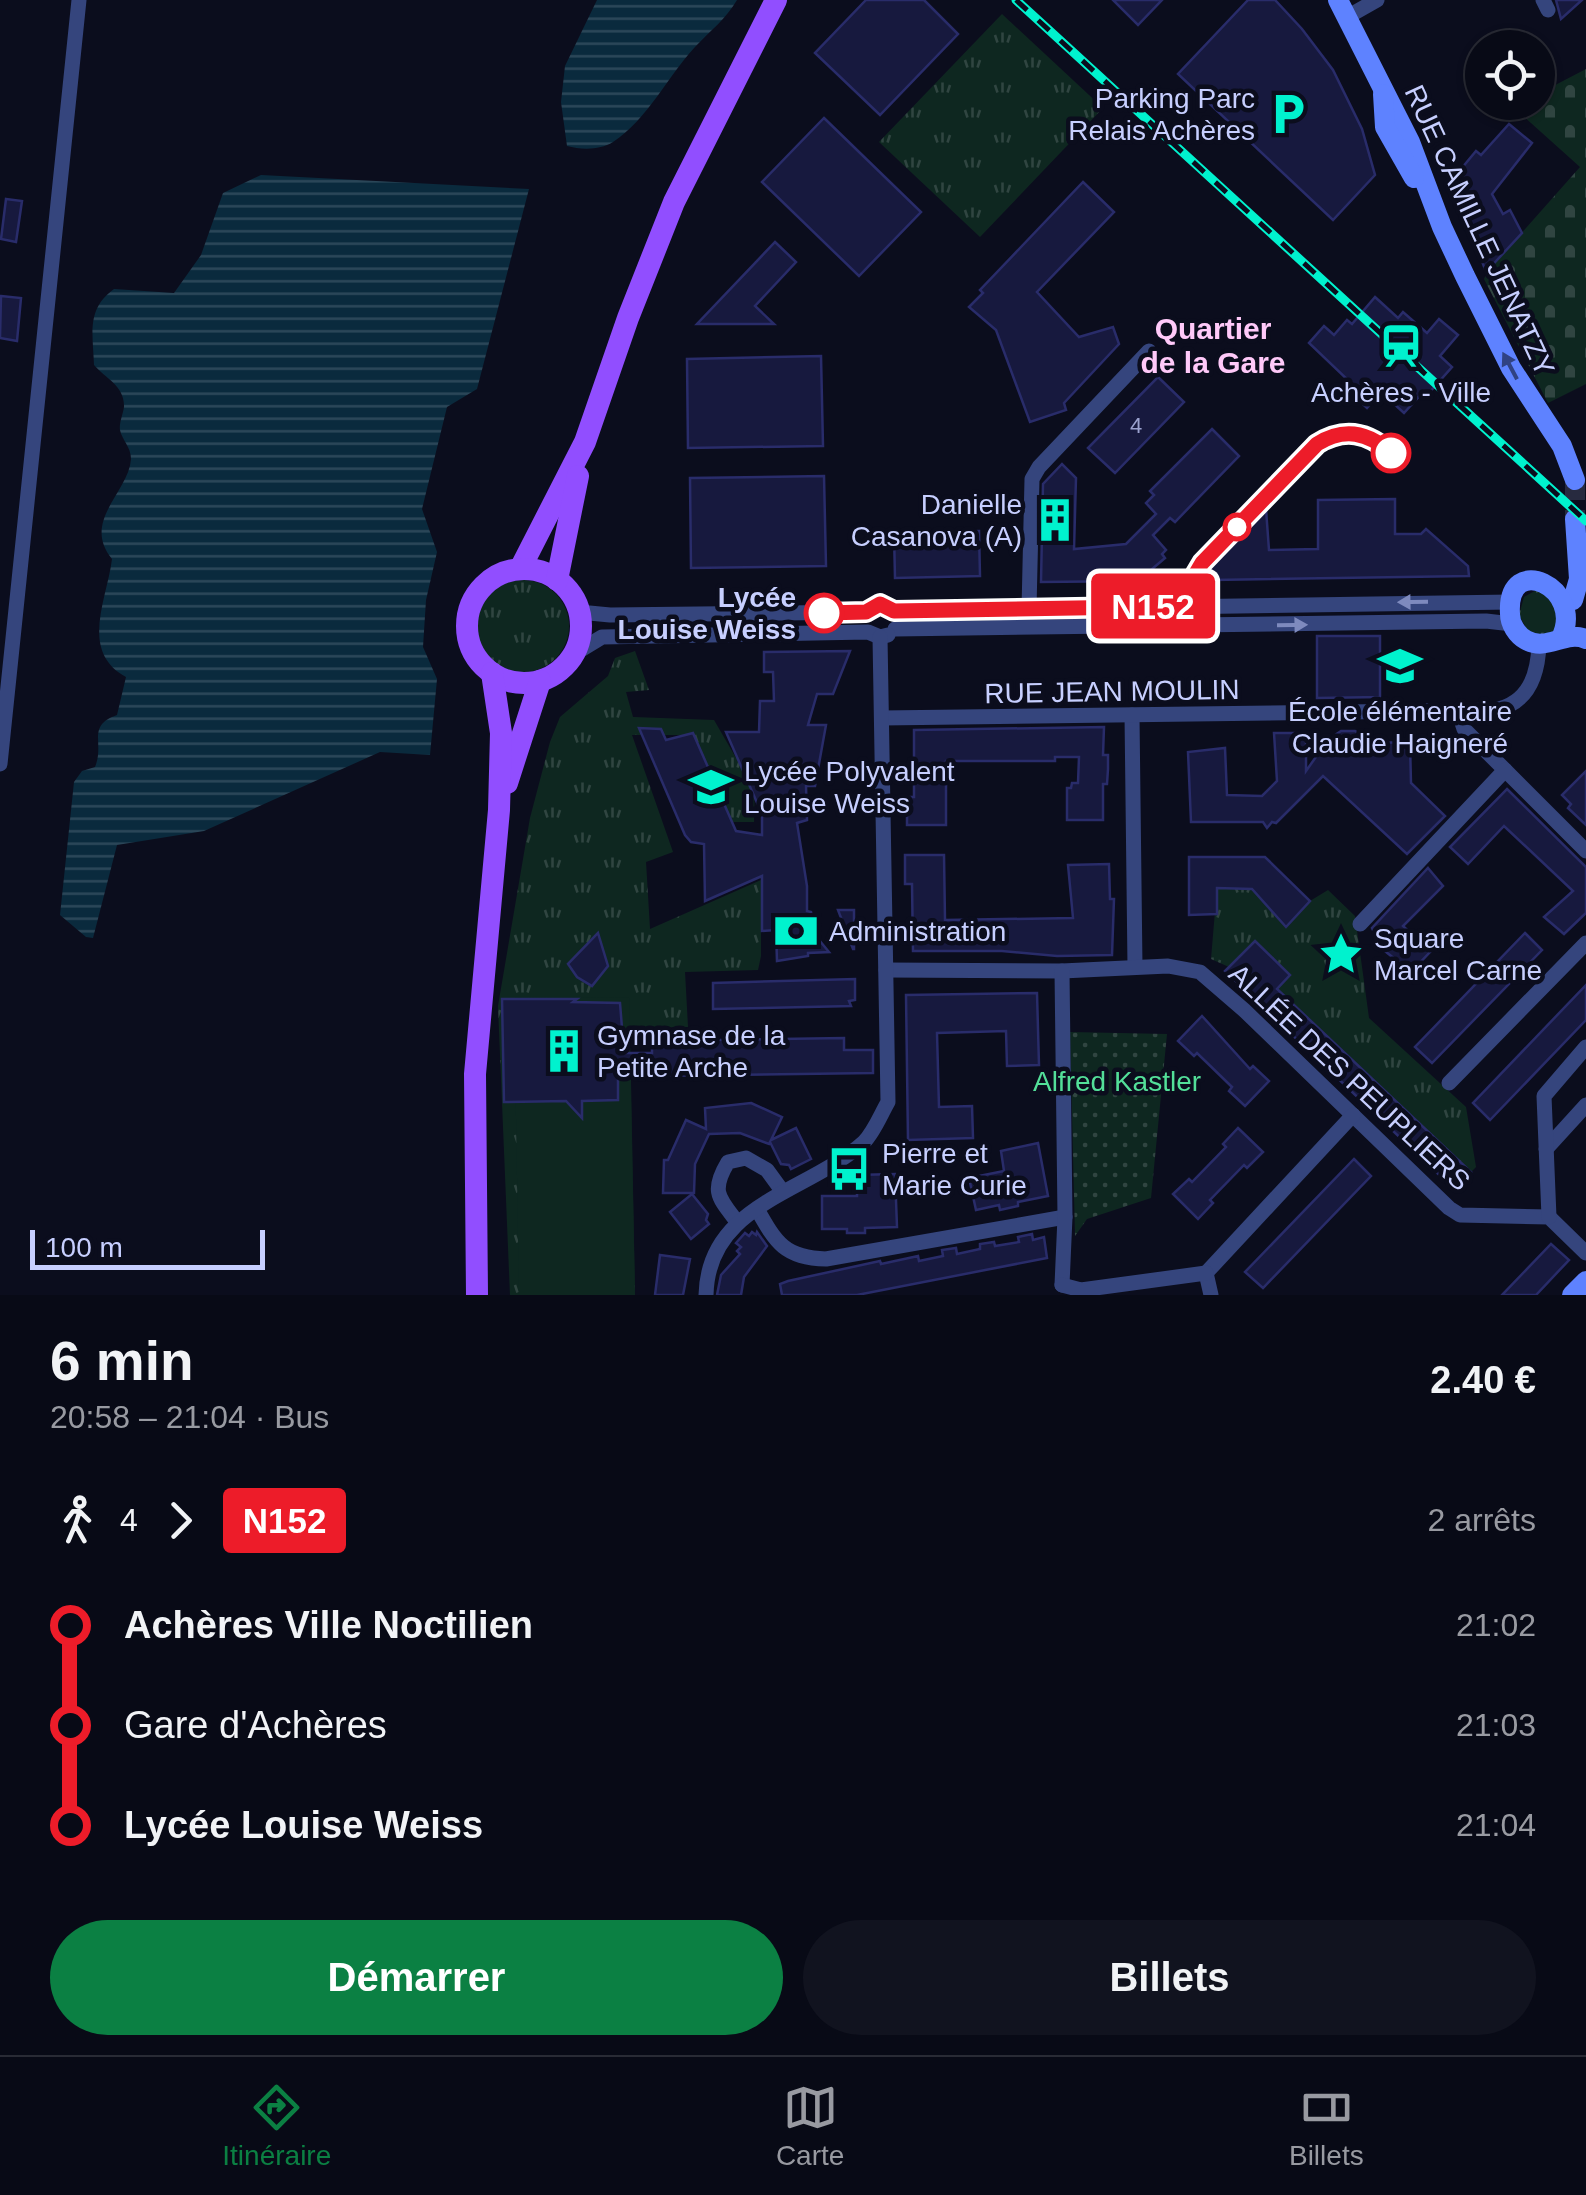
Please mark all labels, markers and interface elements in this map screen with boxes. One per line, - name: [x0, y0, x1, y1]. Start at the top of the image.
- map controls: [1465, 30, 1555, 120]
- button: locate: [1465, 30, 1555, 120]
- street label: RUE CAMILLE JENATZY: [1399, 80, 1561, 381]
- place label: Parking Parc Relais Achères: [1068, 83, 1255, 146]
- parking icon: Parking Parc Relais Achères: [1264, 90, 1312, 138]
- district label: Quartier de la Gare: [1140, 312, 1286, 379]
- station icon: Achères - Ville: [1377, 322, 1425, 370]
- one-way arrow: [1502, 351, 1519, 380]
- place label: Achères - Ville: [1311, 377, 1491, 408]
- house number: 4: [1130, 413, 1142, 438]
- unlabelled marker: [1372, 434, 1410, 472]
- place label: Danielle Casanova (A): [851, 489, 1022, 552]
- building icon: Danielle Casanova (A): [1031, 496, 1079, 544]
- unlabelled marker: [1224, 514, 1250, 540]
- line badge: N152: [1083, 574, 1223, 638]
- place label: Lycée Louise Weiss: [618, 582, 796, 645]
- text: N152: [1111, 587, 1195, 626]
- marker: Lycée Louise Weiss: [805, 594, 843, 632]
- one-way arrow: [1397, 594, 1429, 610]
- one-way arrow: [1277, 617, 1309, 633]
- school or university icon: École élémentaire Claudie Haigneré: [1376, 642, 1424, 690]
- street label: RUE JEAN MOULIN: [984, 674, 1240, 709]
- place label: École élémentaire Claudie Haigneré: [1288, 696, 1512, 759]
- place label: Lycée Polyvalent Louise Weiss: [744, 756, 955, 819]
- school or university icon: Lycée Polyvalent Louise Weiss: [687, 763, 735, 811]
- bank icon: Administration: [772, 907, 820, 955]
- place label: Administration: [829, 916, 1006, 947]
- place label: Square Marcel Carne: [1374, 923, 1542, 986]
- place icon: Square Marcel Carne: [1317, 930, 1365, 978]
- street label: ALLÉE DES PEUPLIERS: [1223, 958, 1476, 1197]
- place label: Gymnase de la Petite Arche: [597, 1020, 786, 1083]
- building icon: Gymnase de la Petite Arche: [540, 1027, 588, 1075]
- park label: Alfred Kastler: [1033, 1066, 1201, 1097]
- place label: Pierre et Marie Curie: [882, 1138, 1027, 1201]
- bus stop icon: Pierre et Marie Curie: [825, 1145, 873, 1193]
- scale bar: [30, 1225, 265, 1270]
- text: 100 m: [45, 1232, 123, 1263]
- text: 6 min: [50, 1330, 194, 1392]
- text: 2.40 €: [1430, 1359, 1536, 1401]
- text: 20:58 – 21:04 · Bus: [50, 1399, 329, 1435]
- icon: walk: [50, 1493, 105, 1548]
- icon: forward: [153, 1493, 208, 1548]
- text: N152: [243, 1501, 326, 1540]
- text: 4: [120, 1502, 138, 1538]
- text: 2 arrêts: [1428, 1502, 1536, 1538]
- text: Achères Ville Noctilien: [124, 1604, 533, 1646]
- text: 21:02: [1456, 1607, 1536, 1643]
- text: Gare d'Achères: [124, 1704, 387, 1746]
- text: 21:03: [1456, 1707, 1536, 1743]
- text: Lycée Louise Weiss: [124, 1804, 483, 1846]
- text: 21:04: [1456, 1807, 1536, 1843]
- button: Démarrer: [50, 1920, 783, 2035]
- button: Billets: [803, 1920, 1536, 2035]
- tab: Itinéraire: [222, 2080, 331, 2172]
- tab: Carte: [776, 2080, 844, 2172]
- tab: Billets: [1289, 2080, 1364, 2172]

